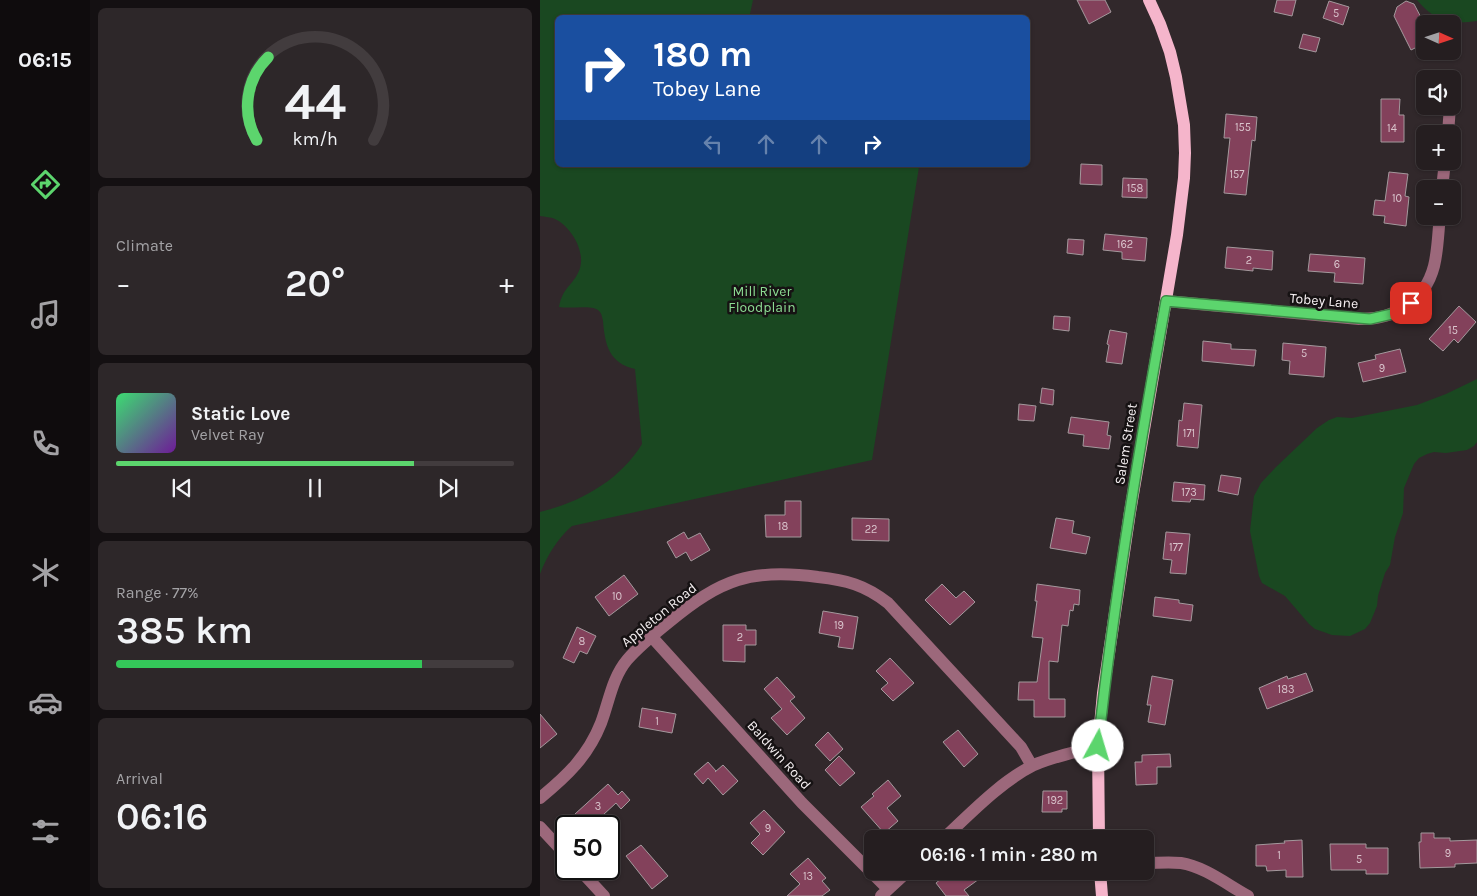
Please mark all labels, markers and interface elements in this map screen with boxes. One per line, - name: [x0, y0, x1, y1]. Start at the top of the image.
- house number: 5: [1333, 7, 1339, 20]
- north arrow: [1416, 15, 1461, 60]
- map controls: [1416, 15, 1461, 225]
- text: 180 m: [653, 34, 752, 75]
- icon: right: [570, 35, 635, 100]
- text: 06:15: [18, 47, 72, 73]
- button: sound: [1416, 70, 1461, 115]
- text: 44: [284, 71, 346, 132]
- text: Tobey Lane: [653, 76, 761, 102]
- house number: 155: [1235, 121, 1251, 134]
- house number: 14: [1387, 122, 1397, 135]
- button: +: [1416, 125, 1461, 170]
- text: km/h: [292, 129, 338, 150]
- icon: left: [699, 130, 727, 158]
- icon: ahead: [752, 130, 780, 158]
- icon: ahead: [805, 130, 833, 158]
- icon: right: [858, 130, 886, 158]
- icon: directions: [28, 167, 63, 202]
- house number: 157: [1229, 168, 1245, 181]
- button: −: [1416, 180, 1461, 225]
- house number: 158: [1127, 182, 1144, 195]
- house number: 10: [1392, 192, 1402, 205]
- text: Climate: [116, 236, 173, 255]
- house number: 162: [1117, 238, 1133, 251]
- house number: 2: [1246, 254, 1252, 267]
- house number: 6: [1334, 258, 1340, 271]
- text: 20°: [285, 261, 345, 306]
- text: −: [116, 267, 131, 300]
- text: +: [499, 267, 514, 300]
- pin: [1390, 282, 1432, 324]
- park label: Mill River Floodplain: [728, 283, 796, 316]
- icon: arrive: [1397, 289, 1425, 317]
- street label: Tobey Lane: [1289, 290, 1359, 312]
- icon: music: [28, 297, 63, 332]
- house number: 15: [1448, 324, 1458, 337]
- house number: 5: [1301, 347, 1307, 360]
- house number: 9: [1379, 362, 1385, 375]
- street label: Salem Street: [1111, 402, 1141, 486]
- text: Static Love: [191, 403, 290, 425]
- text: Velvet Ray: [191, 425, 264, 444]
- icon: phone: [28, 426, 63, 461]
- house number: 171: [1183, 427, 1195, 440]
- icon: previous: [168, 474, 196, 502]
- icon: pause: [301, 474, 329, 502]
- icon: next: [434, 474, 462, 502]
- house number: 173: [1181, 486, 1197, 499]
- house number: 18: [778, 520, 788, 533]
- house number: 22: [865, 523, 877, 536]
- house number: 177: [1169, 541, 1183, 554]
- icon: climate: [28, 555, 63, 590]
- street label: Appleton Road: [618, 579, 700, 651]
- text: Range · 77%: [116, 583, 199, 602]
- house number: 10: [612, 590, 622, 603]
- text: 385 km: [116, 608, 253, 653]
- house number: 19: [834, 619, 844, 632]
- house number: 2: [737, 631, 743, 644]
- house number: 8: [579, 635, 586, 648]
- house number: 183: [1278, 683, 1294, 696]
- icon: car: [28, 685, 63, 720]
- house number: 1: [655, 715, 659, 728]
- street label: Baldwin Road: [744, 717, 814, 793]
- position arrow: [1071, 719, 1123, 771]
- text: Arrival: [116, 769, 163, 788]
- text: 06:16: [116, 794, 208, 839]
- house number: 192: [1047, 794, 1063, 807]
- house number: 3: [595, 800, 601, 813]
- icon: filters: [28, 814, 63, 849]
- speed limit sign: 50: [555, 815, 620, 880]
- house number: 9: [765, 822, 771, 835]
- text: 06:16 · 1 min · 280 m: [920, 844, 1098, 866]
- house number: 9: [1445, 847, 1451, 860]
- house number: 1: [1277, 849, 1281, 862]
- house number: 5: [1356, 853, 1362, 866]
- house number: 13: [803, 870, 813, 883]

